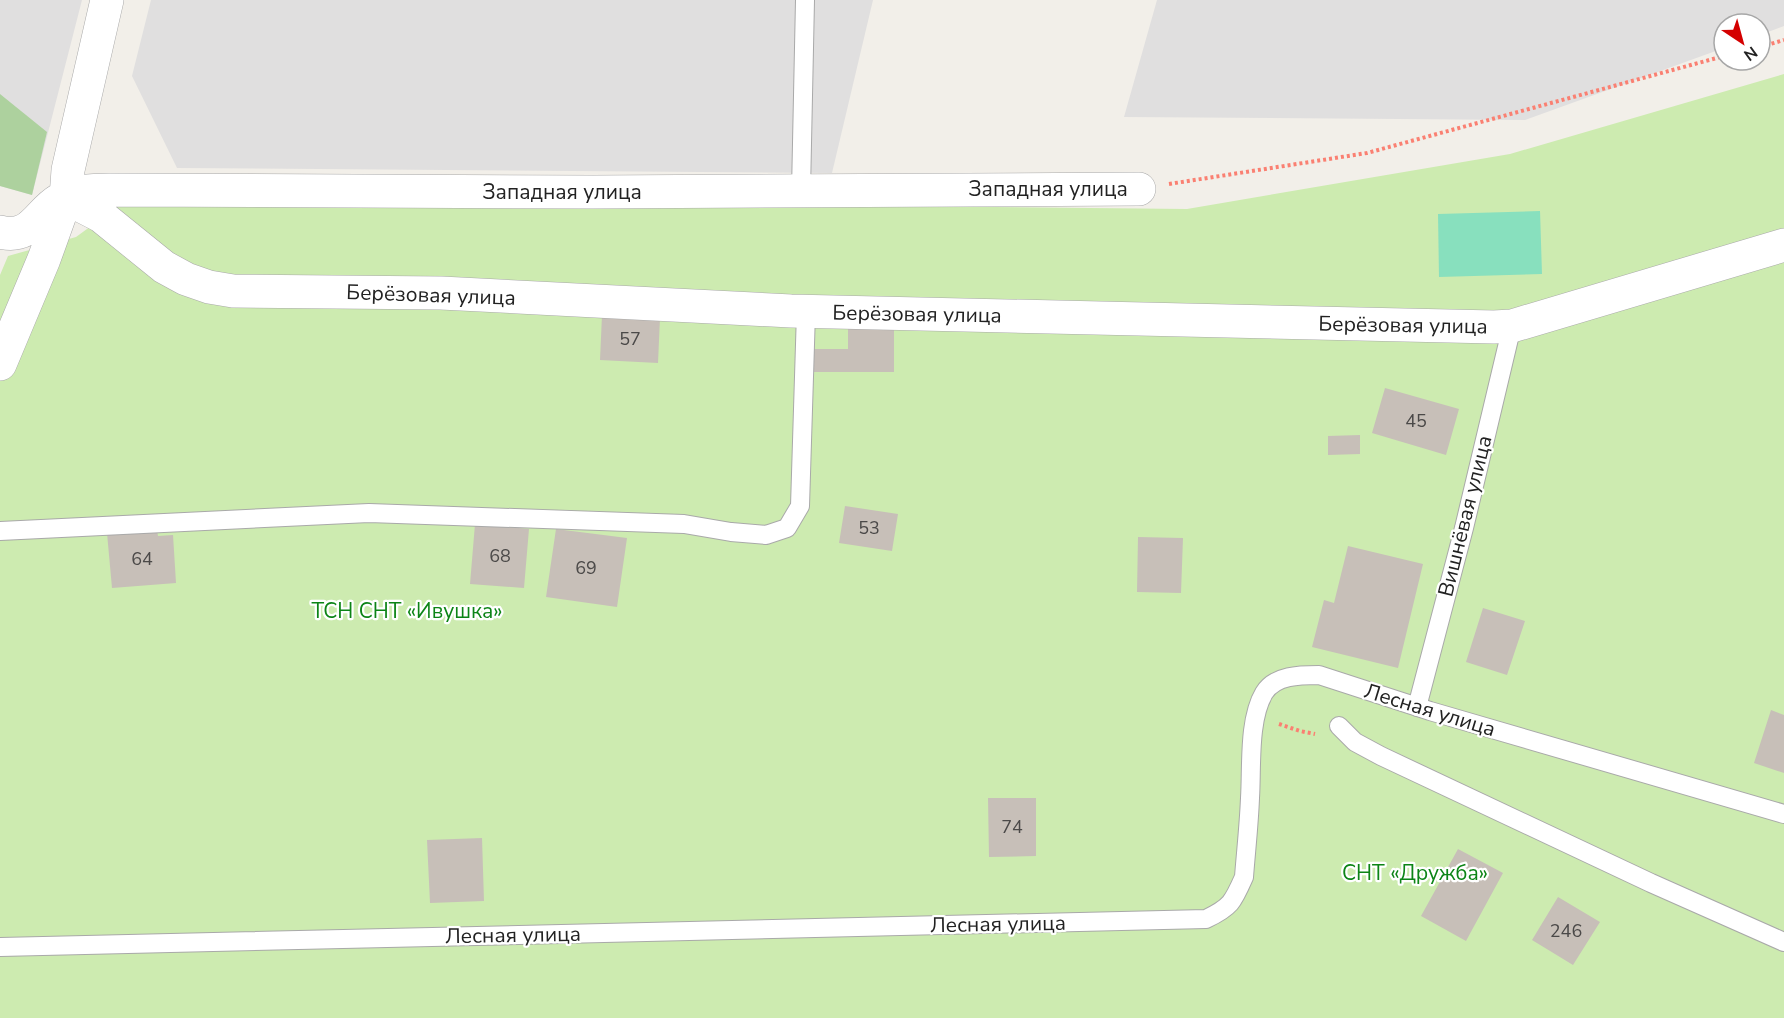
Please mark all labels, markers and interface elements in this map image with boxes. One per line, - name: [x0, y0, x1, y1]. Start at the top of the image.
- north arrow: [1712, 12, 1772, 72]
- text: N: [1739, 41, 1762, 66]
- street label: Западная улица: [968, 175, 1128, 203]
- street label: Западная улица: [482, 178, 642, 206]
- street label: Берёзовая улица: [346, 278, 516, 312]
- street label: Берёзовая улица: [832, 299, 1002, 329]
- street label: Берёзовая улица: [1318, 310, 1488, 340]
- house number: 57: [619, 327, 641, 351]
- house number: 45: [1405, 409, 1427, 433]
- street label: Вишнёвая улица: [1431, 433, 1499, 599]
- house number: 53: [858, 516, 880, 540]
- house number: 68: [489, 544, 511, 568]
- house number: 64: [131, 547, 153, 571]
- house number: 69: [575, 556, 597, 580]
- park label: ТСН СНТ «Ивушка»: [311, 597, 503, 625]
- street label: Лесная улица: [1361, 677, 1499, 743]
- house number: 74: [1001, 815, 1023, 839]
- park label: СНТ «Дружба»: [1342, 859, 1488, 887]
- street label: Лесная улица: [930, 909, 1066, 939]
- house number: 246: [1550, 919, 1582, 943]
- street label: Лесная улица: [445, 920, 581, 950]

